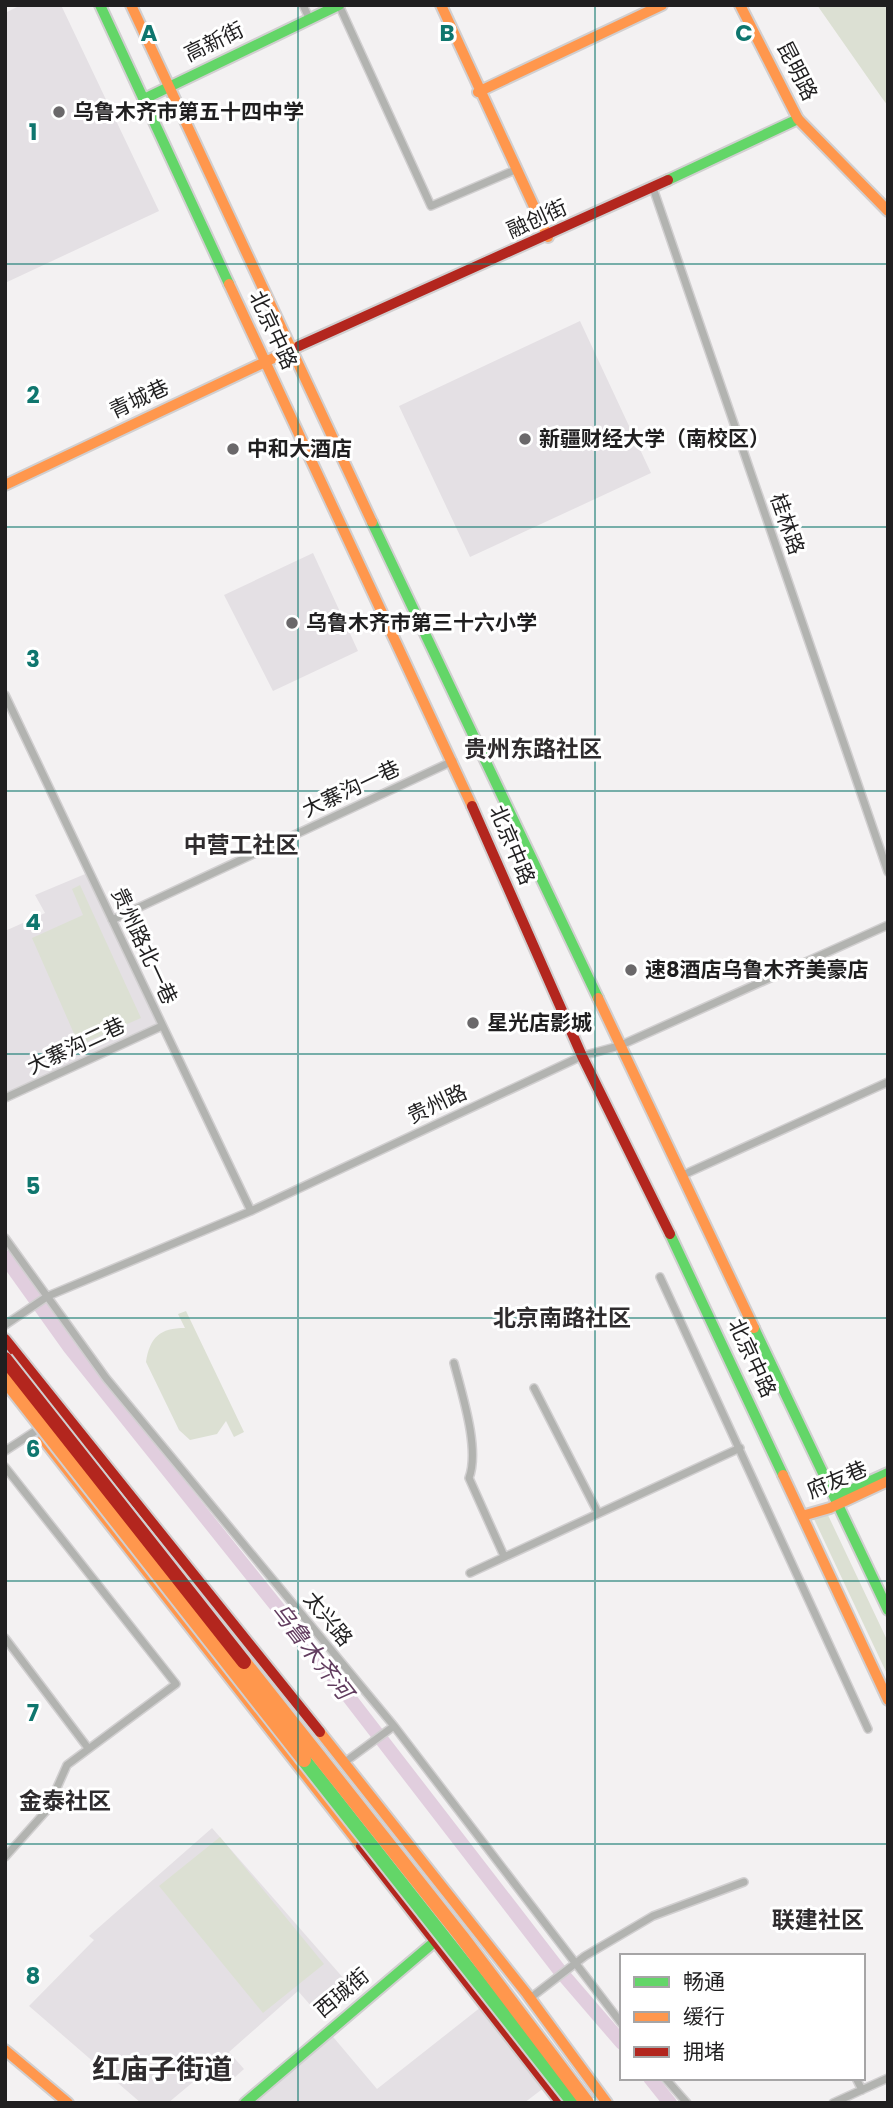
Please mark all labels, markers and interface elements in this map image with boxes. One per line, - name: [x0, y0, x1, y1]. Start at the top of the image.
- street label: 高新街: [179, 15, 248, 68]
- text: A: [141, 17, 158, 49]
- text: B: [439, 17, 455, 49]
- text: C: [735, 17, 753, 49]
- street label: 昆明路: [770, 36, 825, 105]
- place label: 乌鲁木齐市第五十四中学: [73, 97, 304, 126]
- marker: 乌鲁木齐市第五十四中学: [51, 104, 67, 120]
- text: 1: [29, 116, 37, 148]
- street label: 融创街: [502, 192, 571, 245]
- street label: 北京中路: [243, 286, 304, 374]
- street label: 青城巷: [104, 372, 173, 425]
- text: 2: [26, 379, 40, 411]
- place label: 新疆财经大学（南校区）: [539, 424, 770, 453]
- marker: 新疆财经大学（南校区）: [517, 431, 533, 447]
- place label: 中和大酒店: [247, 434, 352, 463]
- marker: 中和大酒店: [225, 441, 241, 457]
- street label: 桂林路: [764, 489, 811, 558]
- place label: 乌鲁木齐市第三十六小学: [306, 608, 537, 637]
- marker: 乌鲁木齐市第三十六小学: [284, 615, 300, 631]
- text: 3: [26, 643, 40, 675]
- district label: 贵州东路社区: [464, 733, 602, 765]
- street label: 大寨沟一巷: [297, 753, 404, 824]
- street label: 北京中路: [483, 800, 542, 889]
- district label: 中营工社区: [184, 829, 299, 861]
- street label: 贵州路北一巷: [105, 883, 184, 1009]
- text: 4: [25, 906, 41, 938]
- place label: 速8酒店乌鲁木齐美豪店: [645, 955, 869, 984]
- marker: 速8酒店乌鲁木齐美豪店: [623, 962, 639, 978]
- place label: 星光店影城: [487, 1008, 592, 1037]
- street label: 大寨沟二巷: [22, 1010, 129, 1081]
- marker: 星光店影城: [465, 1015, 481, 1031]
- street label: 贵州路: [402, 1077, 471, 1130]
- text: 5: [26, 1170, 40, 1202]
- district label: 北京南路社区: [493, 1302, 631, 1334]
- street label: 北京中路: [722, 1314, 783, 1402]
- text: 6: [26, 1433, 40, 1465]
- street label: 府友巷: [802, 1454, 871, 1505]
- street label: 太兴路: [297, 1585, 359, 1652]
- water label: 乌鲁木齐河: [264, 1596, 362, 1709]
- text: 7: [27, 1697, 39, 1729]
- district label: 金泰社区: [19, 1785, 111, 1817]
- district label: 联建社区: [772, 1904, 864, 1936]
- legend: [620, 1954, 865, 2080]
- text: 8: [26, 1960, 40, 1992]
- street label: 西珹街: [308, 1961, 375, 2024]
- text: 畅通: [683, 1967, 725, 1996]
- text: 缓行: [683, 2002, 725, 2031]
- text: 拥堵: [683, 2037, 725, 2066]
- district label: 红庙子街道: [92, 2050, 232, 2089]

